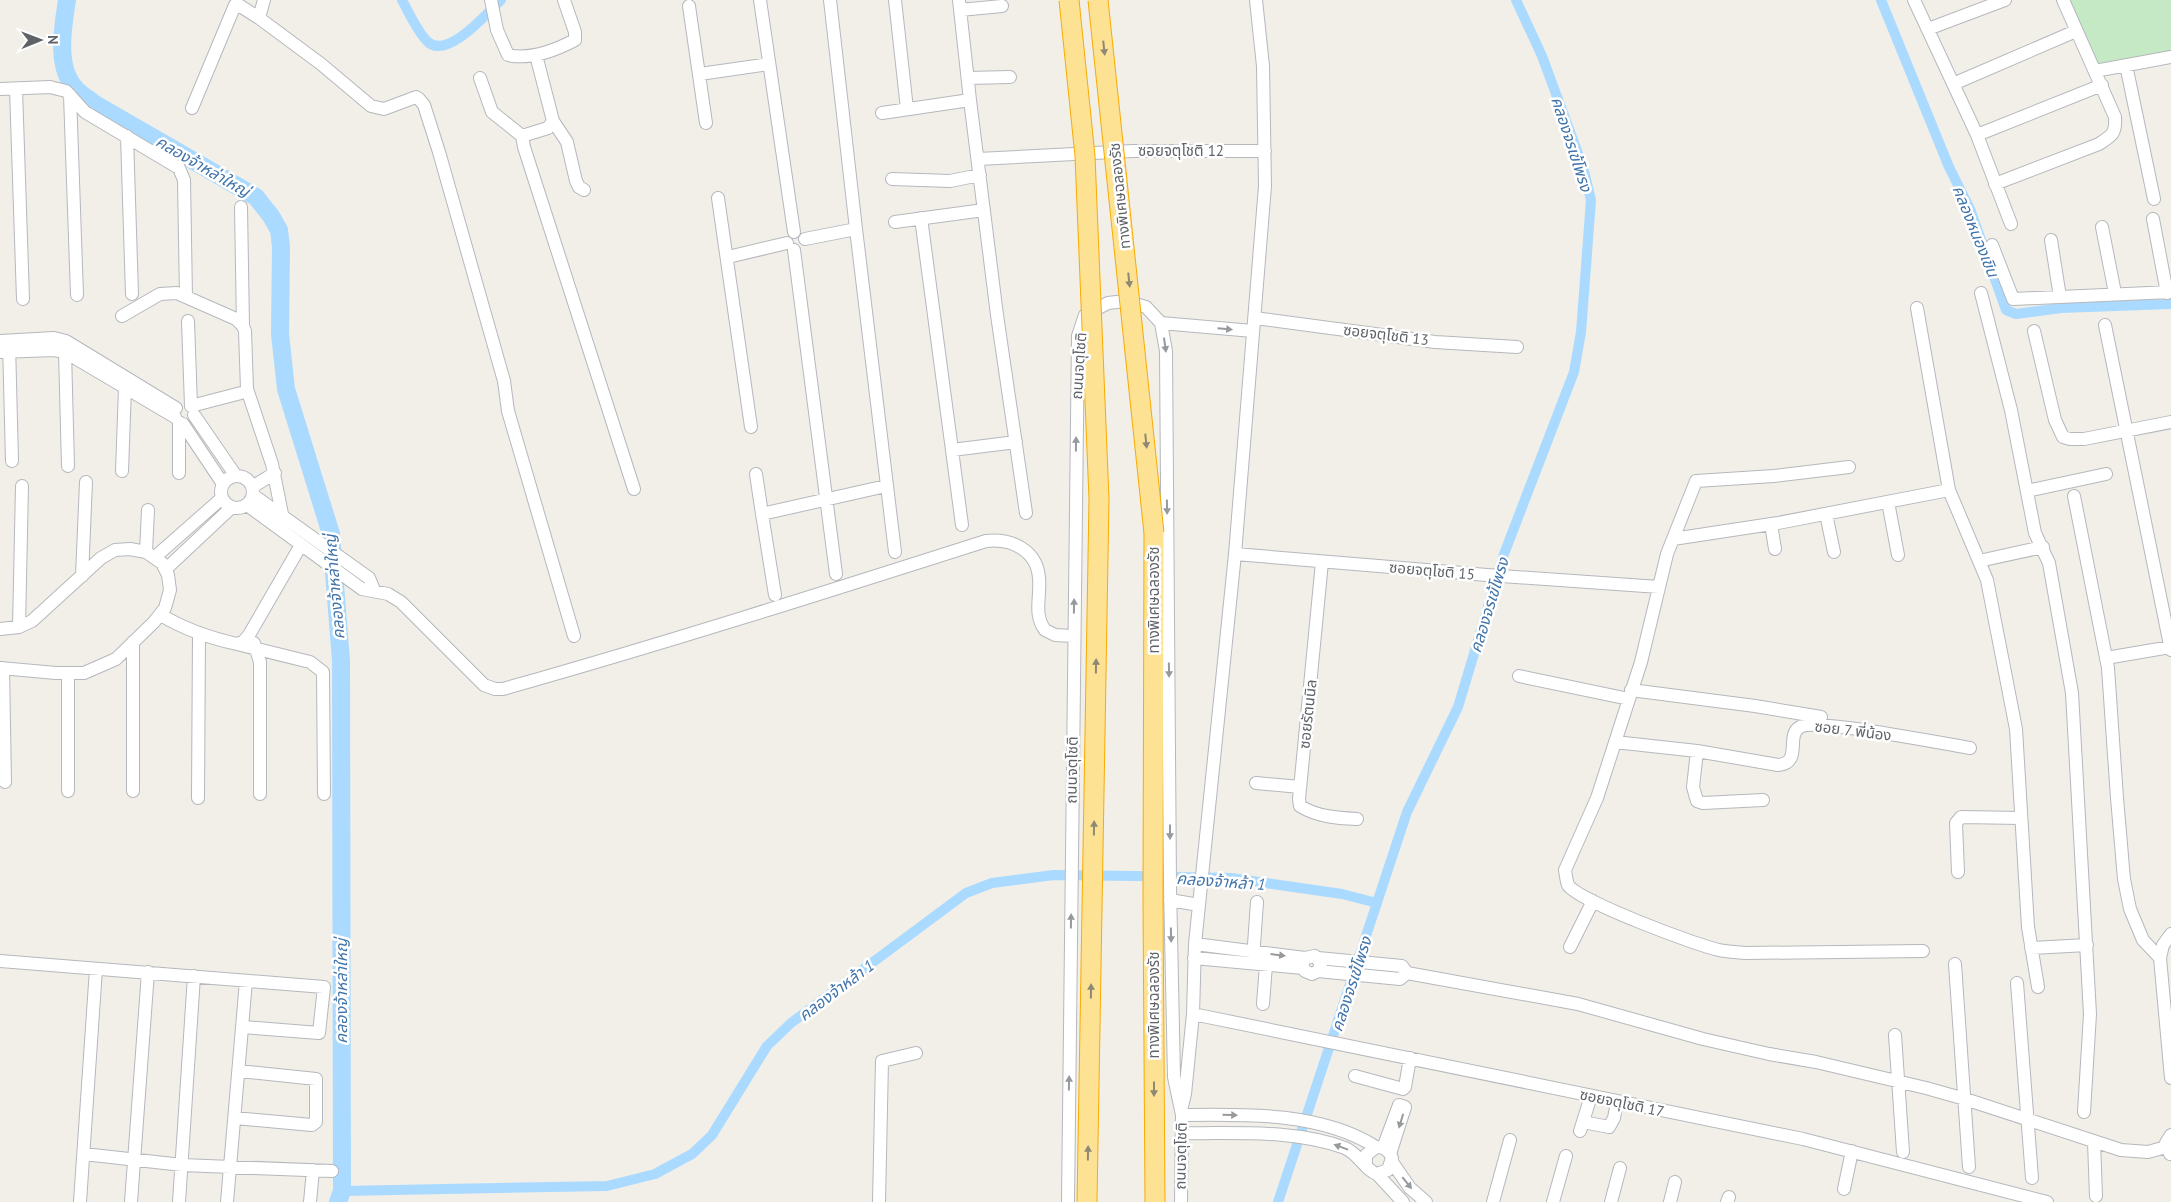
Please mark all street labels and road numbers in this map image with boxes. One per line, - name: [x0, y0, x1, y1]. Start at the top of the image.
- street label: ซอยจตุโชติ 12: [1138, 141, 1224, 160]
- street label: ทางพิเศษฉลองรัช: [1104, 142, 1135, 250]
- street label: ซอยจตุโชติ 13: [1342, 320, 1430, 349]
- street label: ถนนจตุโชติ: [1067, 332, 1090, 400]
- street label: ทางพิเศษฉลองรัช: [1144, 547, 1163, 653]
- street label: ซอยจตุโชติ 15: [1388, 557, 1476, 584]
- street label: ซอยรัตนนิล: [1294, 678, 1321, 750]
- street label: ซอย 7 พี่น้อง: [1813, 715, 1893, 745]
- street label: ถนนจตุโชติ: [1061, 736, 1082, 804]
- street label: ทางพิเศษฉลองรัช: [1144, 952, 1163, 1058]
- street label: ซอยจตุโชติ 17: [1578, 1084, 1666, 1121]
- street label: ถนนจตุโชติ: [1170, 1122, 1191, 1190]

